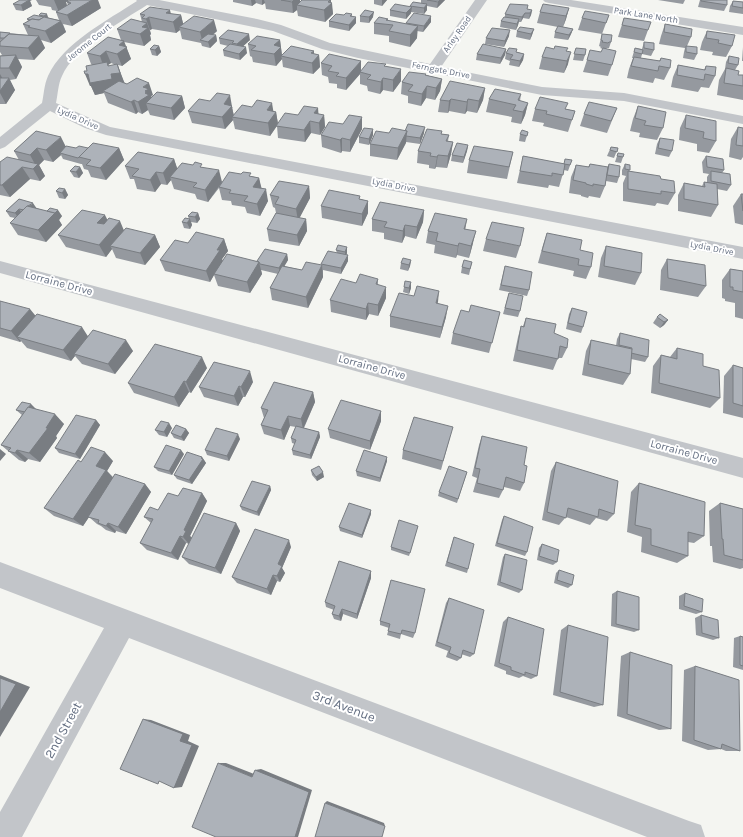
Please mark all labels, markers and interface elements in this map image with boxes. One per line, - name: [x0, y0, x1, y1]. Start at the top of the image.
- street label: Park Lane North: [613, 5, 679, 25]
- street label: Arley Road: [441, 14, 473, 54]
- street label: Jerome Court: [65, 21, 114, 63]
- street label: Ferngate Drive: [411, 59, 471, 81]
- street label: Lydia Drive: [56, 104, 101, 132]
- street label: Lydia Drive: [371, 176, 417, 194]
- street label: Lydia Drive: [689, 239, 735, 257]
- street label: Lorraine Drive: [24, 268, 94, 298]
- street label: Lorraine Drive: [337, 352, 407, 382]
- street label: Lorraine Drive: [649, 437, 719, 467]
- street label: 3rd Avenue: [311, 687, 378, 725]
- street label: 2nd Street: [41, 699, 85, 761]

